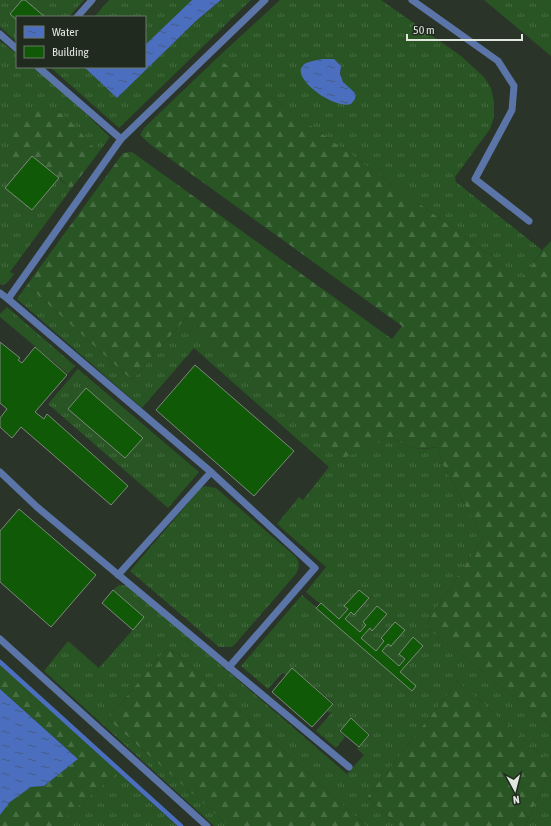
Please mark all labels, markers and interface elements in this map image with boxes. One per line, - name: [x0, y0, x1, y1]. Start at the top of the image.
- legend: [16, 16, 146, 68]
- scale bar: [407, 16, 522, 42]
- text: 50 m: [413, 23, 435, 37]
- text: Water: [52, 25, 79, 39]
- text: Building: [52, 45, 90, 59]
- north arrow: [495, 770, 535, 810]
- text: N: [512, 794, 520, 806]

